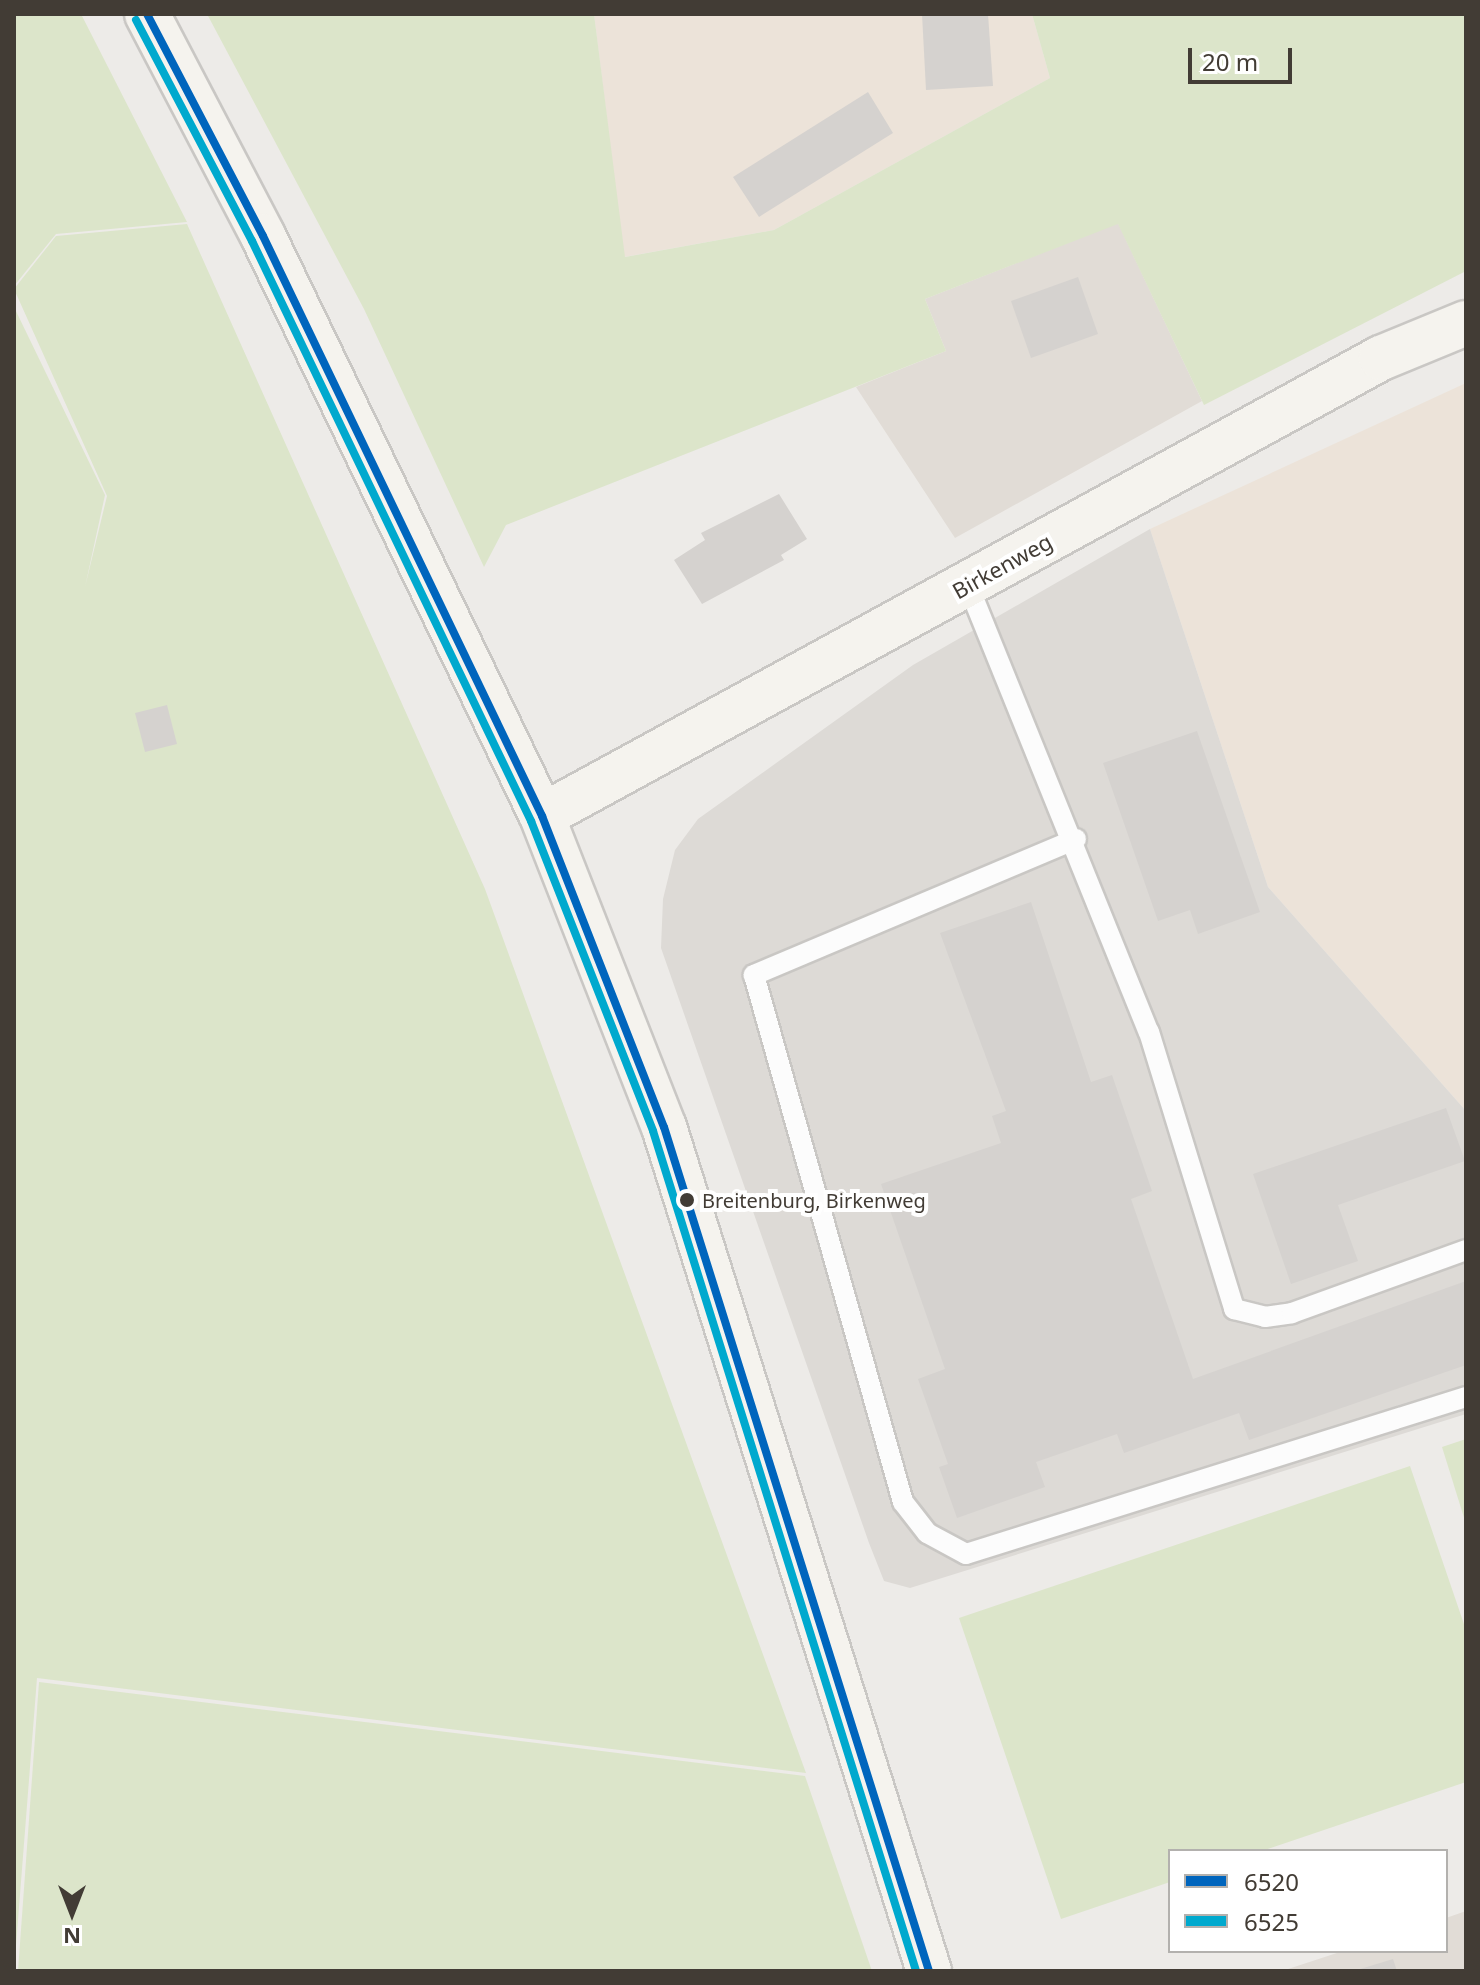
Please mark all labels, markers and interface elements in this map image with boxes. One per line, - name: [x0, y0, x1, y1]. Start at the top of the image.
- scale bar: [1192, 32, 1296, 82]
- text: 20 m: [1202, 45, 1258, 78]
- street label: Birkenweg: [947, 528, 1057, 604]
- place label: Breitenburg, Birkenweg: [702, 1188, 926, 1212]
- marker: Breitenburg, Birkenweg: [679, 1192, 695, 1208]
- legend: [1168, 1849, 1448, 1953]
- text: 6520: [1244, 1865, 1299, 1898]
- north arrow: [32, 1873, 112, 1953]
- text: 6525: [1244, 1905, 1299, 1938]
- text: N: [63, 1922, 81, 1952]

